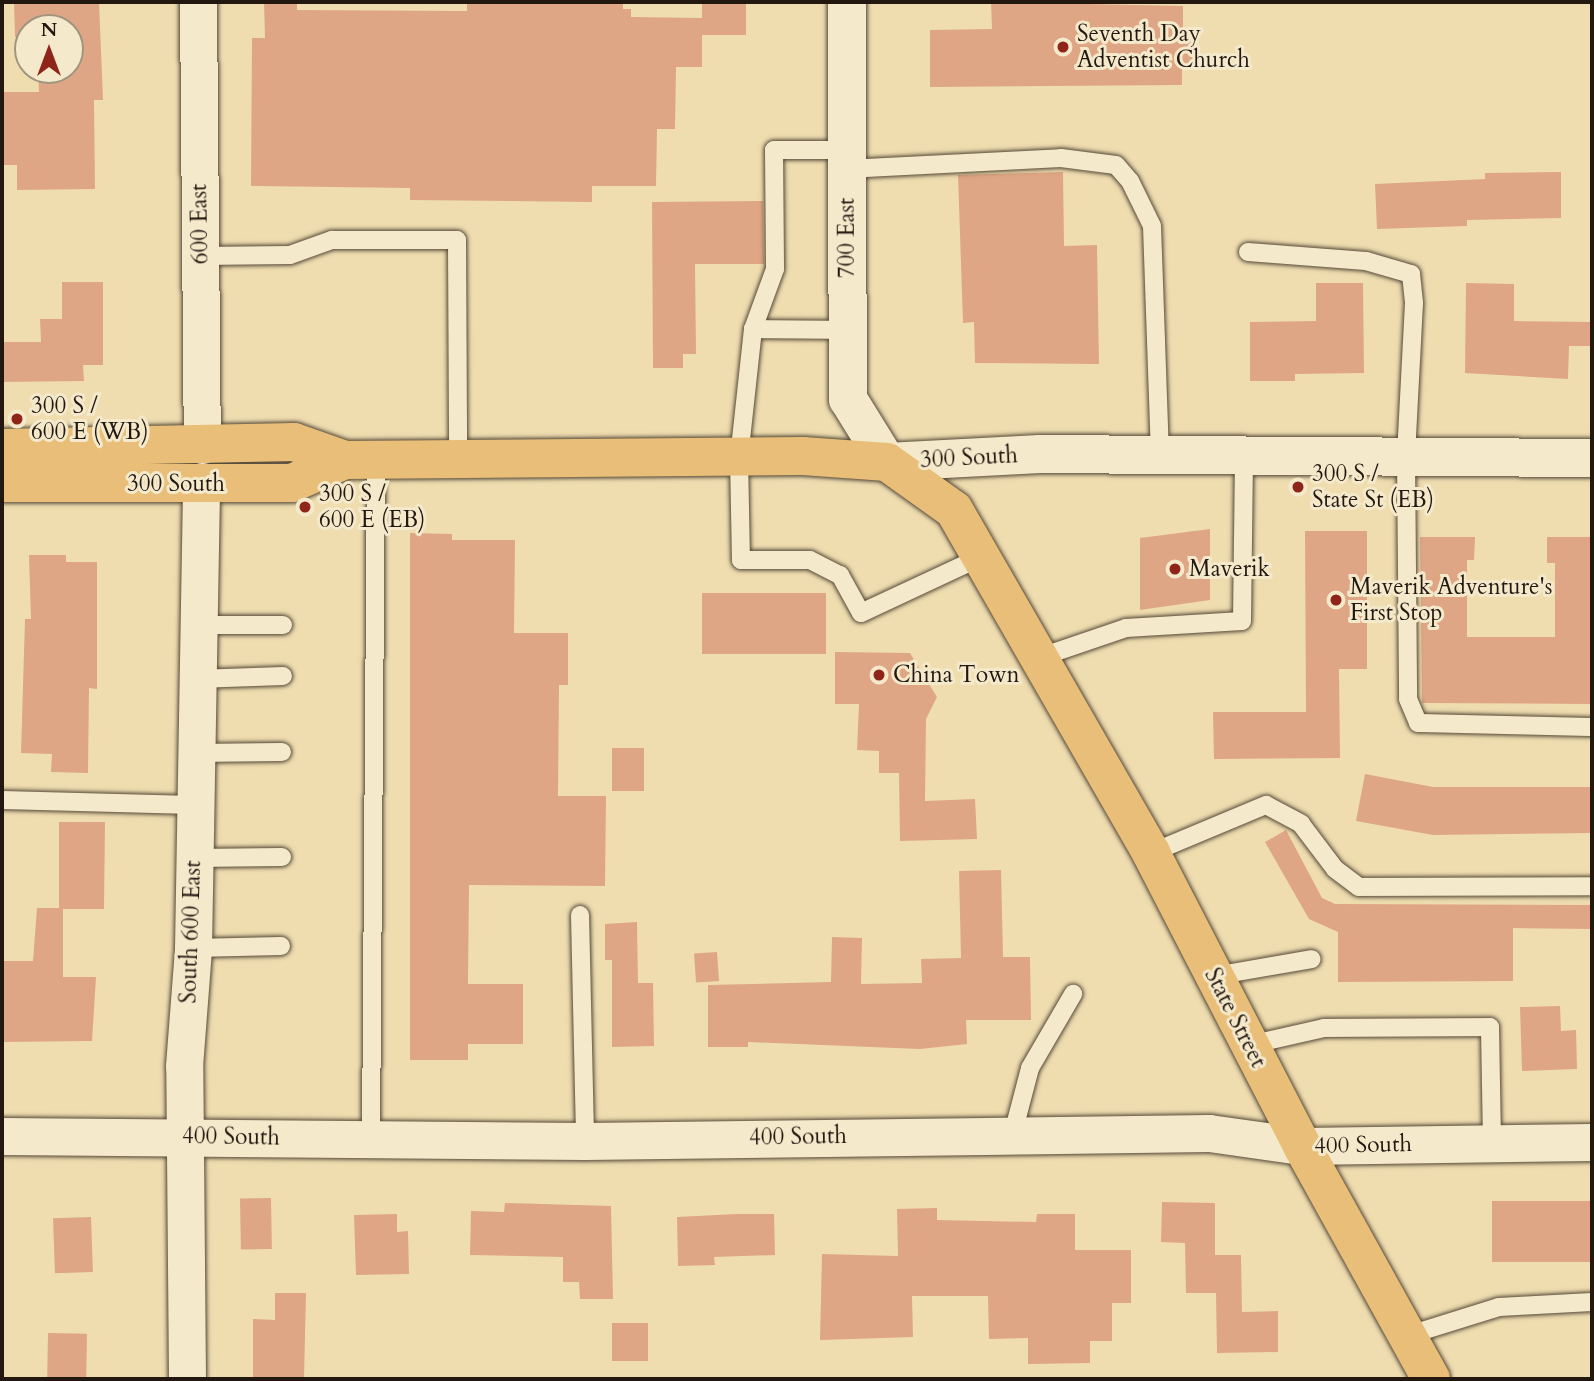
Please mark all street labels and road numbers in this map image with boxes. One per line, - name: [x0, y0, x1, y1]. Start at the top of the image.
- street label: 600 East: [185, 183, 215, 265]
- street label: 700 East: [833, 198, 861, 278]
- street label: 300 South: [919, 442, 1019, 474]
- street label: 300 South: [127, 470, 225, 498]
- street label: South 600 East: [175, 860, 207, 1004]
- street label: State Street: [1198, 964, 1272, 1072]
- street label: 400 South: [182, 1122, 280, 1152]
- street label: 400 South: [749, 1122, 847, 1152]
- street label: 400 South: [1314, 1130, 1412, 1160]

